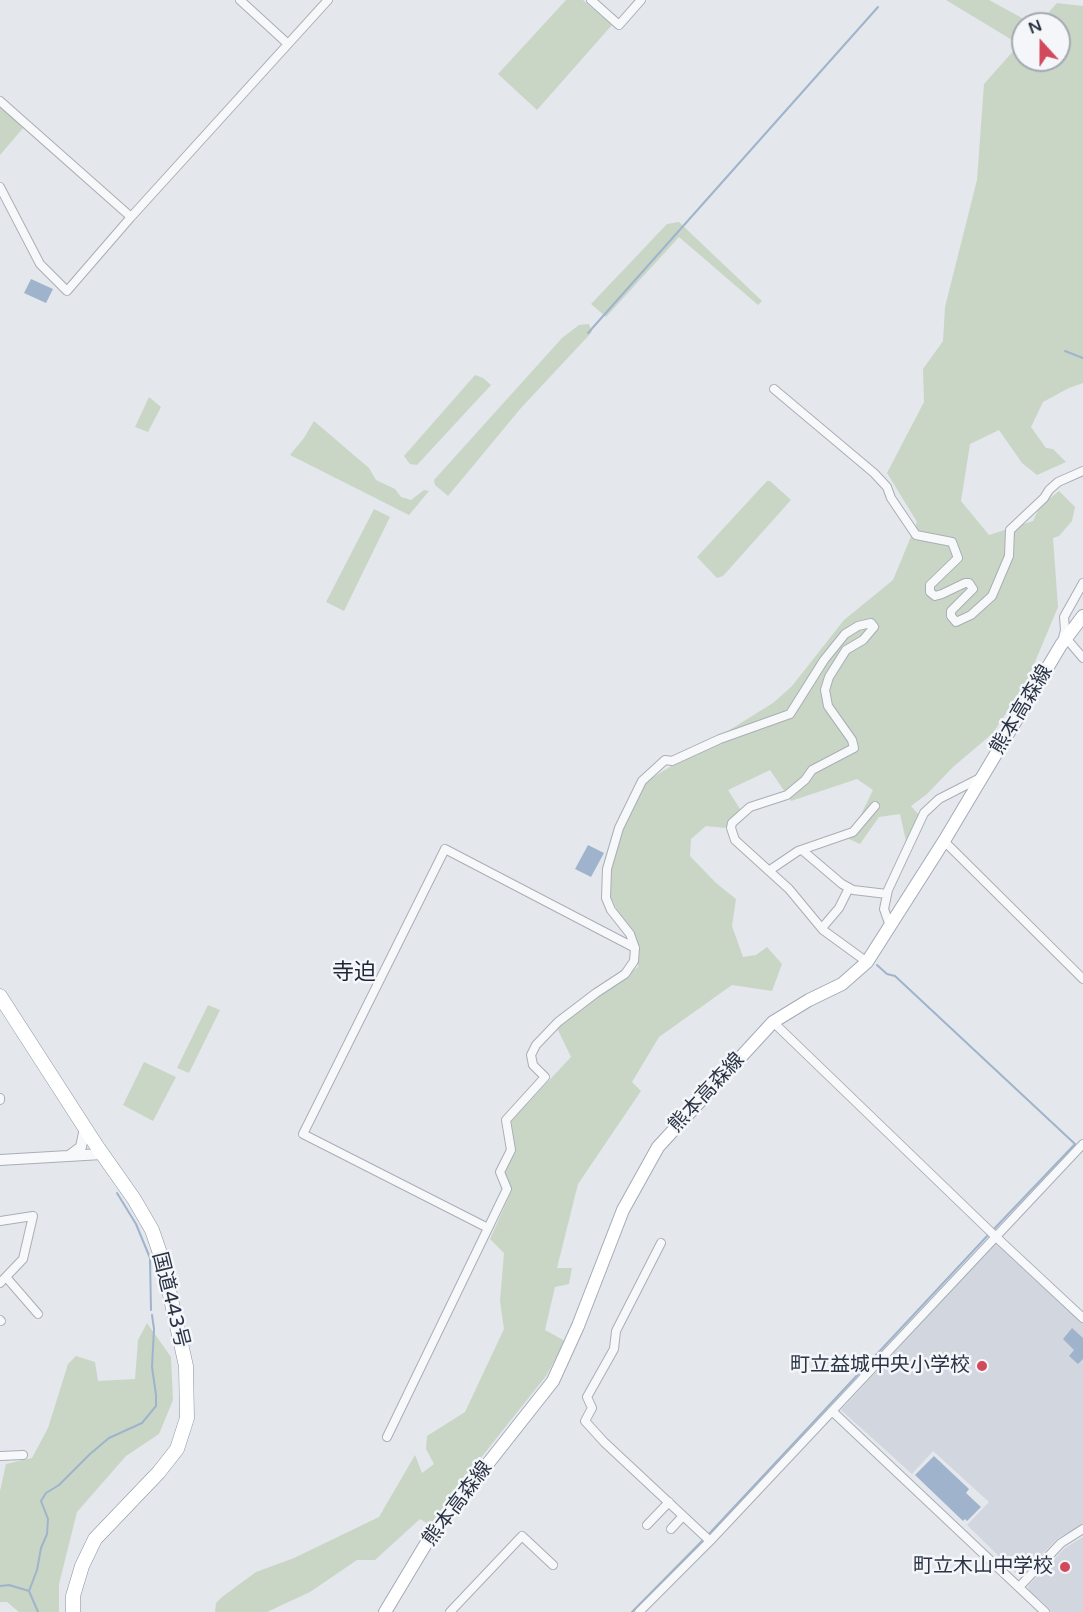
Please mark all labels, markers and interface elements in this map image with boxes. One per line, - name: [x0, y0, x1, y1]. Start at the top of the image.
- north arrow: [1011, 12, 1071, 72]
- text: N: [1026, 15, 1045, 39]
- street label: 熊本高森線: [986, 661, 1058, 759]
- district label: 寺迫: [332, 960, 376, 986]
- street label: 熊本高森線: [664, 1048, 750, 1138]
- street label: 国道443号: [147, 1250, 193, 1350]
- place label: 町立益城中央小学校: [790, 1354, 970, 1378]
- marker: 町立益城中央小学校: [975, 1359, 989, 1373]
- street label: 熊本高森線: [418, 1457, 498, 1551]
- place label: 町立木山中学校: [913, 1555, 1053, 1579]
- marker: 町立木山中学校: [1058, 1560, 1072, 1574]

